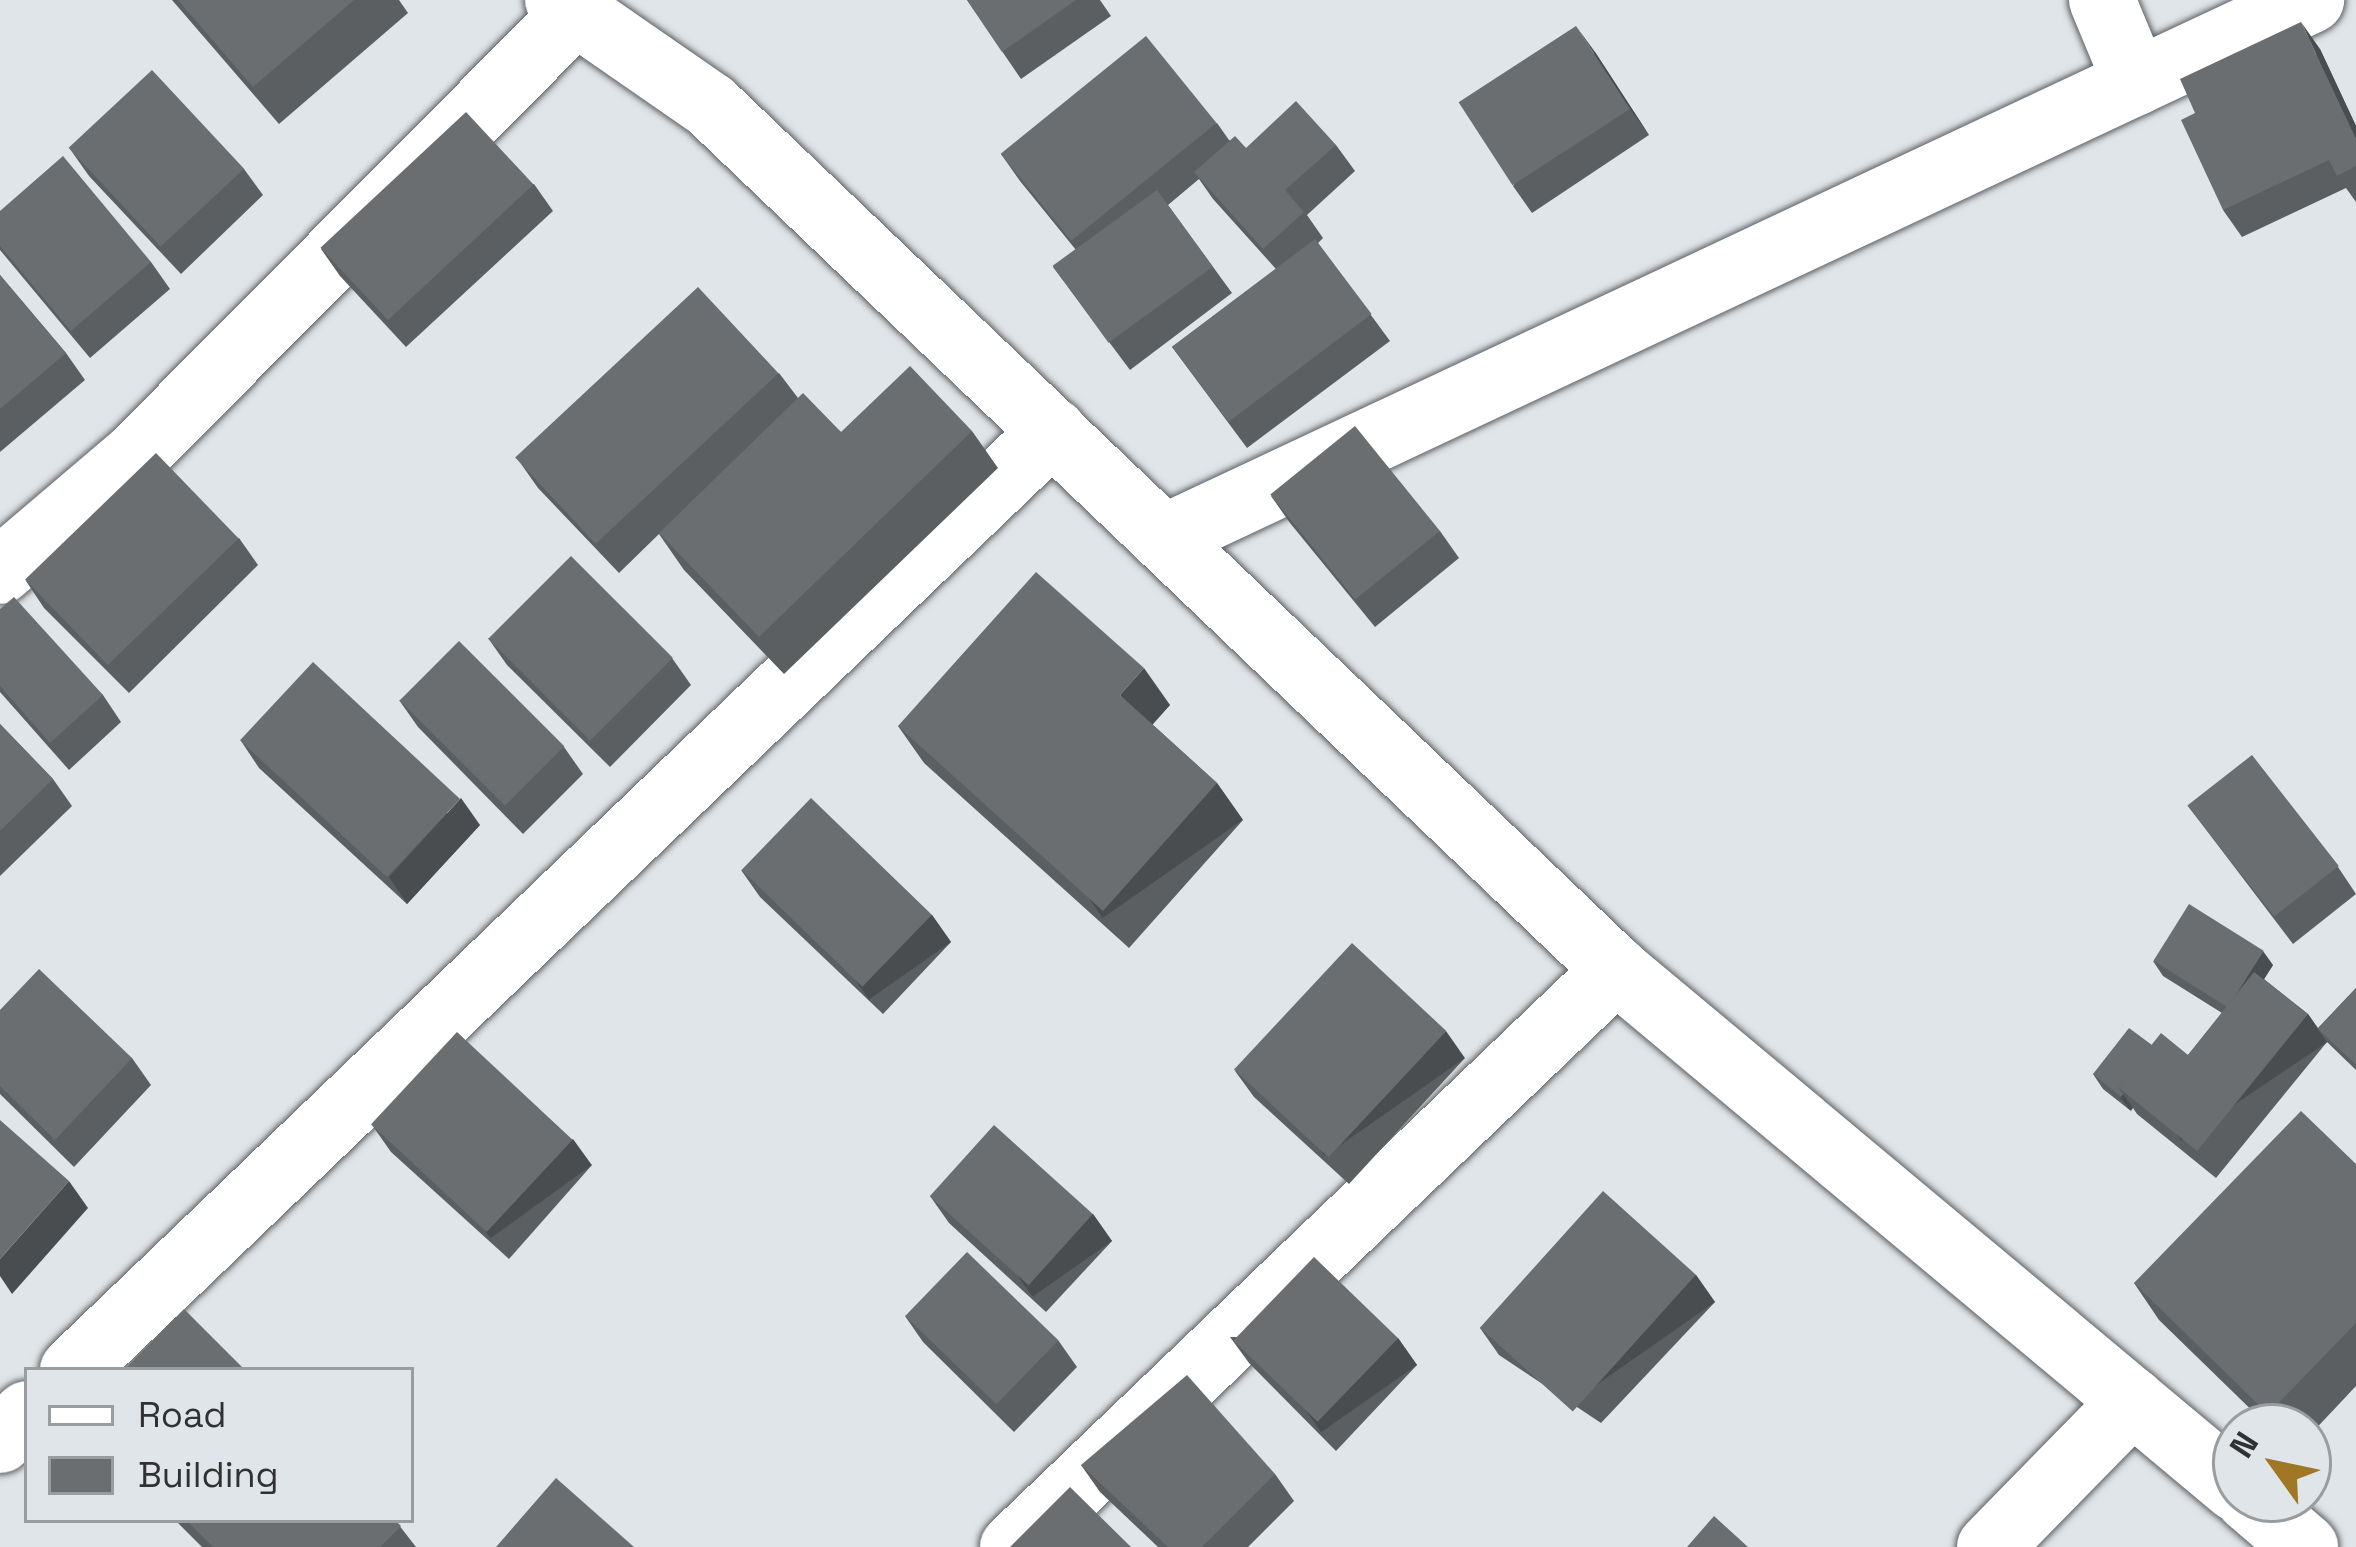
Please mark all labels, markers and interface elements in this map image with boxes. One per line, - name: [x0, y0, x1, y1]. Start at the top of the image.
- legend: [24, 1367, 414, 1523]
- text: Road: [138, 1392, 226, 1438]
- north arrow: [2212, 1403, 2332, 1523]
- text: N: [2221, 1424, 2268, 1466]
- text: Building: [138, 1452, 279, 1498]

